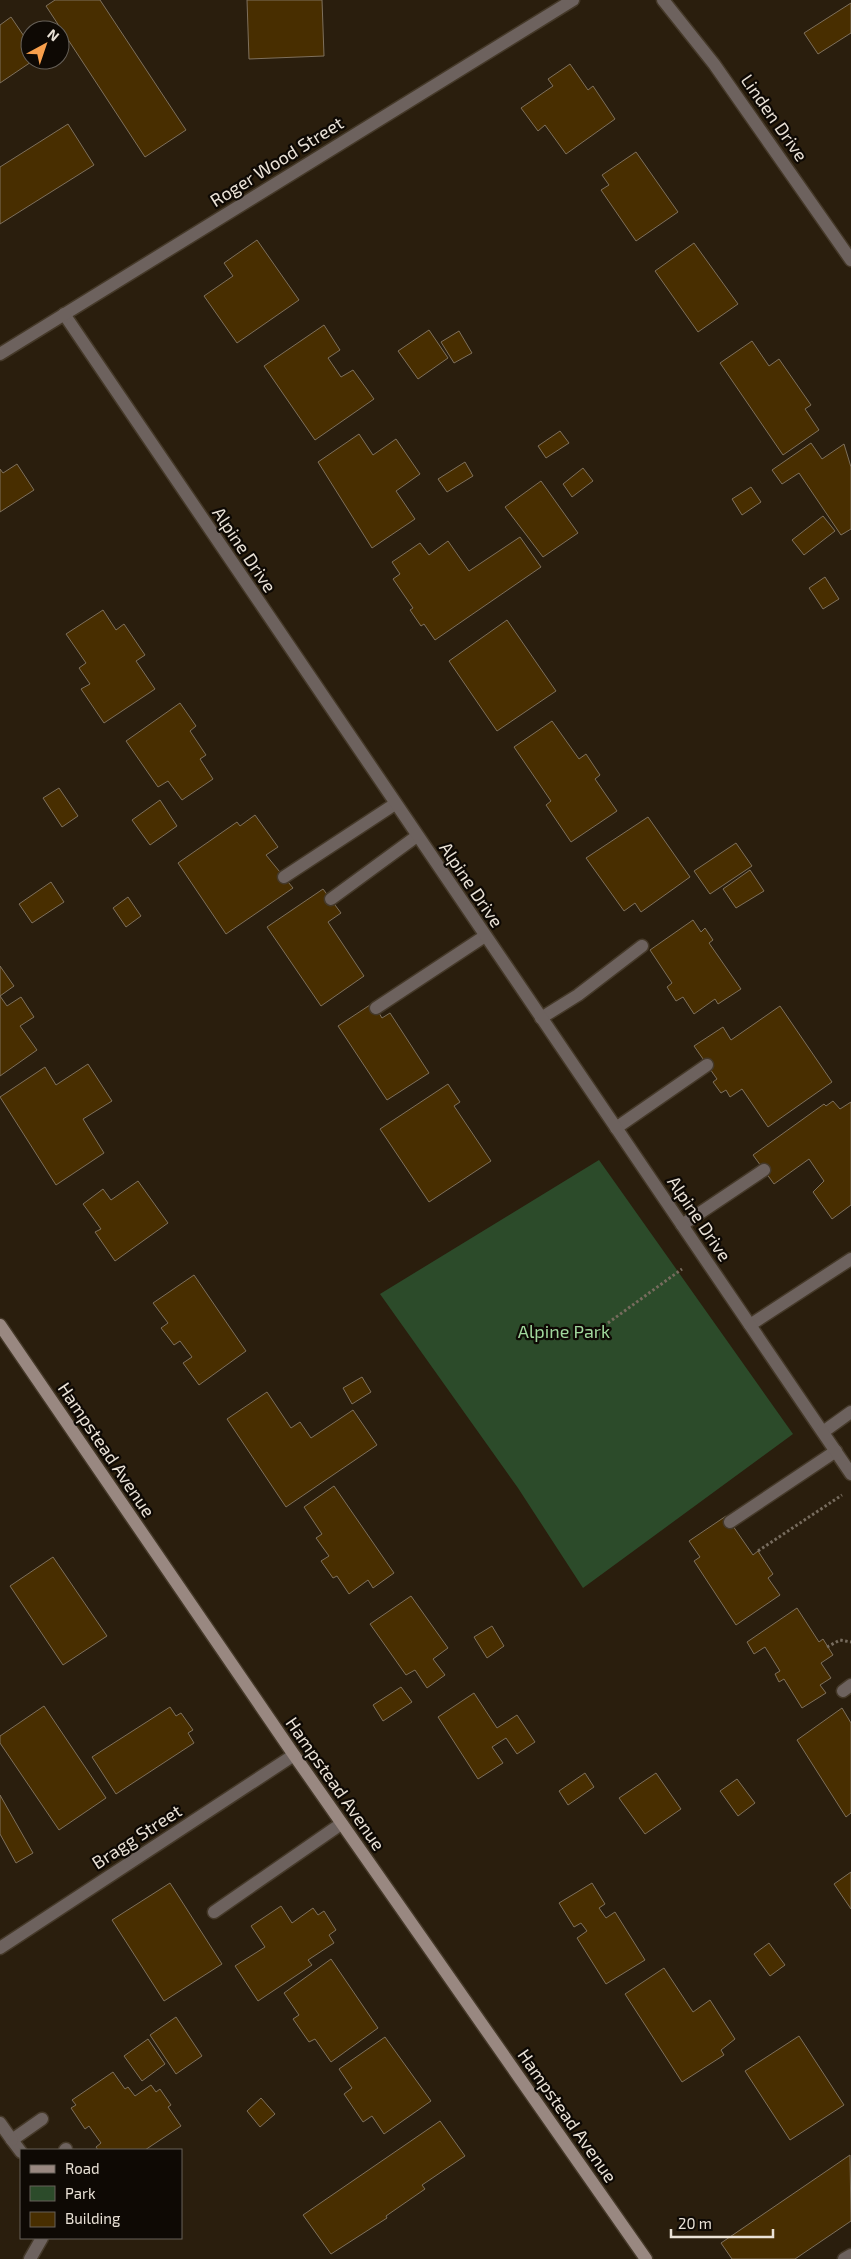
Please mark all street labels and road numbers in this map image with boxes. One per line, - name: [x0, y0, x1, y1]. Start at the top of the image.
- street label: Linden Drive: [737, 70, 813, 165]
- street label: Roger Wood Street: [206, 111, 347, 211]
- street label: Alpine Drive: [208, 503, 281, 596]
- street label: Alpine Drive: [435, 838, 508, 931]
- street label: Alpine Drive: [663, 1172, 736, 1265]
- street label: Hampstead Avenue: [54, 1378, 160, 1521]
- street label: Hampstead Avenue: [282, 1712, 390, 1854]
- street label: Bragg Street: [88, 1799, 185, 1873]
- street label: Hampstead Avenue: [514, 2044, 622, 2186]

